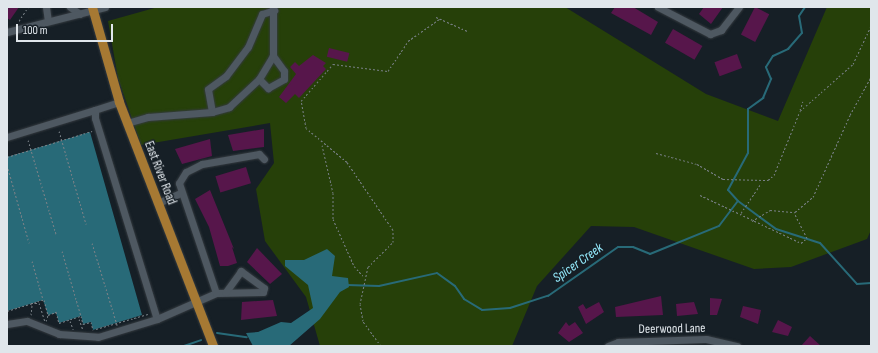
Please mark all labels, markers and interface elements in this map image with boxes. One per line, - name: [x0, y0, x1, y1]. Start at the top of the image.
- scale bar: [18, 16, 115, 42]
- text: 100 m: [23, 23, 48, 38]
- street label: East River Road: [141, 139, 179, 207]
- water label: Spicer Creek: [550, 240, 606, 286]
- street label: Deerwood Lane: [638, 321, 706, 337]

